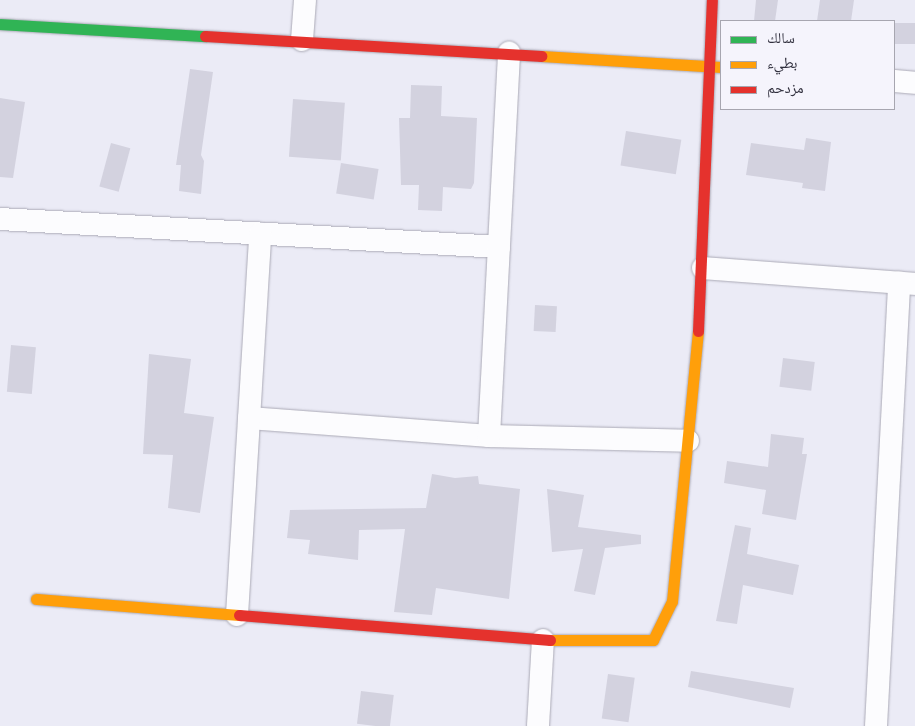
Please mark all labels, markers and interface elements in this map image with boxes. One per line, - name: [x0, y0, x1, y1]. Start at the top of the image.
- legend: [720, 20, 895, 110]
- text: سالك: [767, 31, 795, 46]
- text: بطيء: [767, 56, 797, 71]
- text: مزدحم: [767, 81, 804, 96]

